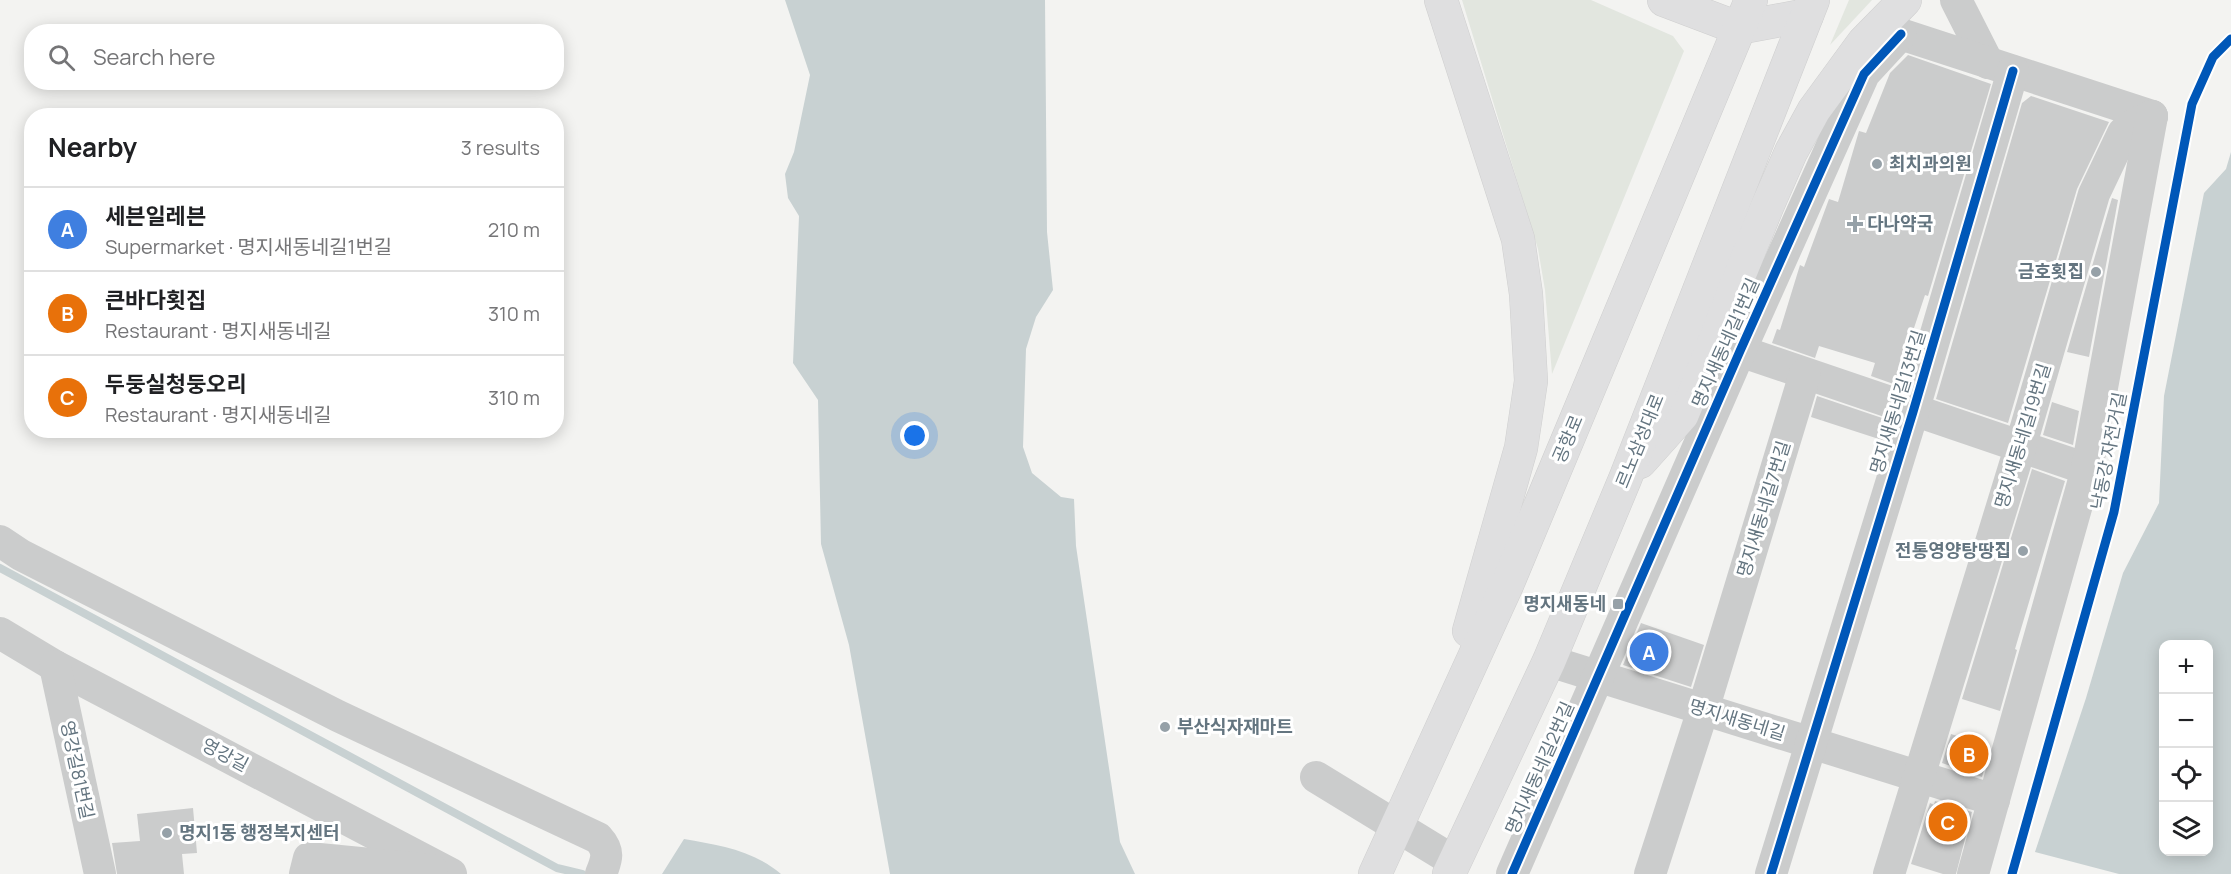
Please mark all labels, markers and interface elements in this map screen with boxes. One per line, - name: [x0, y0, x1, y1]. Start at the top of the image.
- search box: [24, 24, 564, 90]
- icon: search: [45, 41, 78, 74]
- text: Search here: [93, 42, 215, 72]
- text: Nearby: [48, 129, 137, 165]
- text: 3 results: [461, 134, 540, 161]
- place label: 최치과의원: [1889, 151, 1972, 175]
- marker: 최치과의원: [1870, 157, 1884, 171]
- text: 세븐일레븐: [105, 201, 206, 231]
- place label: 다나약국: [1867, 211, 1933, 235]
- text: A: [61, 216, 74, 243]
- text: 210 m: [488, 216, 540, 243]
- marker: 다나약국: [1848, 217, 1862, 231]
- text: Supermarket · 명지새동네길1번길: [105, 233, 392, 260]
- place label: 금호횟집: [2018, 259, 2084, 283]
- marker: 금호횟집: [2089, 265, 2103, 279]
- street label: 명지새동네길1번길: [1686, 274, 1764, 411]
- text: 큰바다횟집: [105, 285, 206, 315]
- text: B: [61, 300, 74, 327]
- text: 310 m: [488, 300, 540, 327]
- text: Restaurant · 명지새동네길: [105, 317, 332, 344]
- street label: 명지새동네길13번길: [1864, 327, 1930, 477]
- street label: 명지새동네길19번길: [1989, 360, 2056, 511]
- text: 두둥실청둥오리: [105, 369, 247, 399]
- text: C: [60, 384, 75, 411]
- text: 310 m: [488, 384, 540, 411]
- street label: 르노삼성대로: [1609, 390, 1669, 491]
- street label: 낙동강 자전거길: [2085, 390, 2131, 512]
- text: Restaurant · 명지새동네길: [105, 401, 332, 428]
- street label: 공항로: [1546, 411, 1588, 466]
- your location: [900, 421, 929, 450]
- street label: 명지새동네길7번길: [1731, 438, 1795, 580]
- place label: 전통영양탕땅집: [1895, 538, 2011, 562]
- marker: 전통영양탕땅집: [2016, 544, 2030, 558]
- place label: 명지새동네: [1523, 591, 1606, 615]
- marker: 명지새동네: [1611, 597, 1625, 611]
- pin: A: [1630, 630, 1668, 674]
- map controls: [2159, 640, 2213, 856]
- button: +: [2159, 640, 2213, 694]
- street label: 명지새동네길: [1686, 693, 1788, 745]
- button: −: [2159, 694, 2213, 748]
- street label: 명지새동네길2번길: [1499, 698, 1579, 838]
- place label: 부산식자재마트: [1177, 714, 1293, 738]
- street label: 영강길81번길: [56, 718, 100, 821]
- marker: 부산식자재마트: [1158, 720, 1172, 734]
- street label: 영강길: [198, 732, 253, 776]
- pin: B: [1950, 732, 1988, 777]
- button: locate: [2159, 748, 2213, 802]
- pin: C: [1928, 800, 1968, 844]
- button: layers: [2159, 802, 2213, 856]
- place label: 명지1동 행정복지센터: [179, 820, 340, 844]
- marker: 명지1동 행정복지센터: [160, 826, 174, 840]

